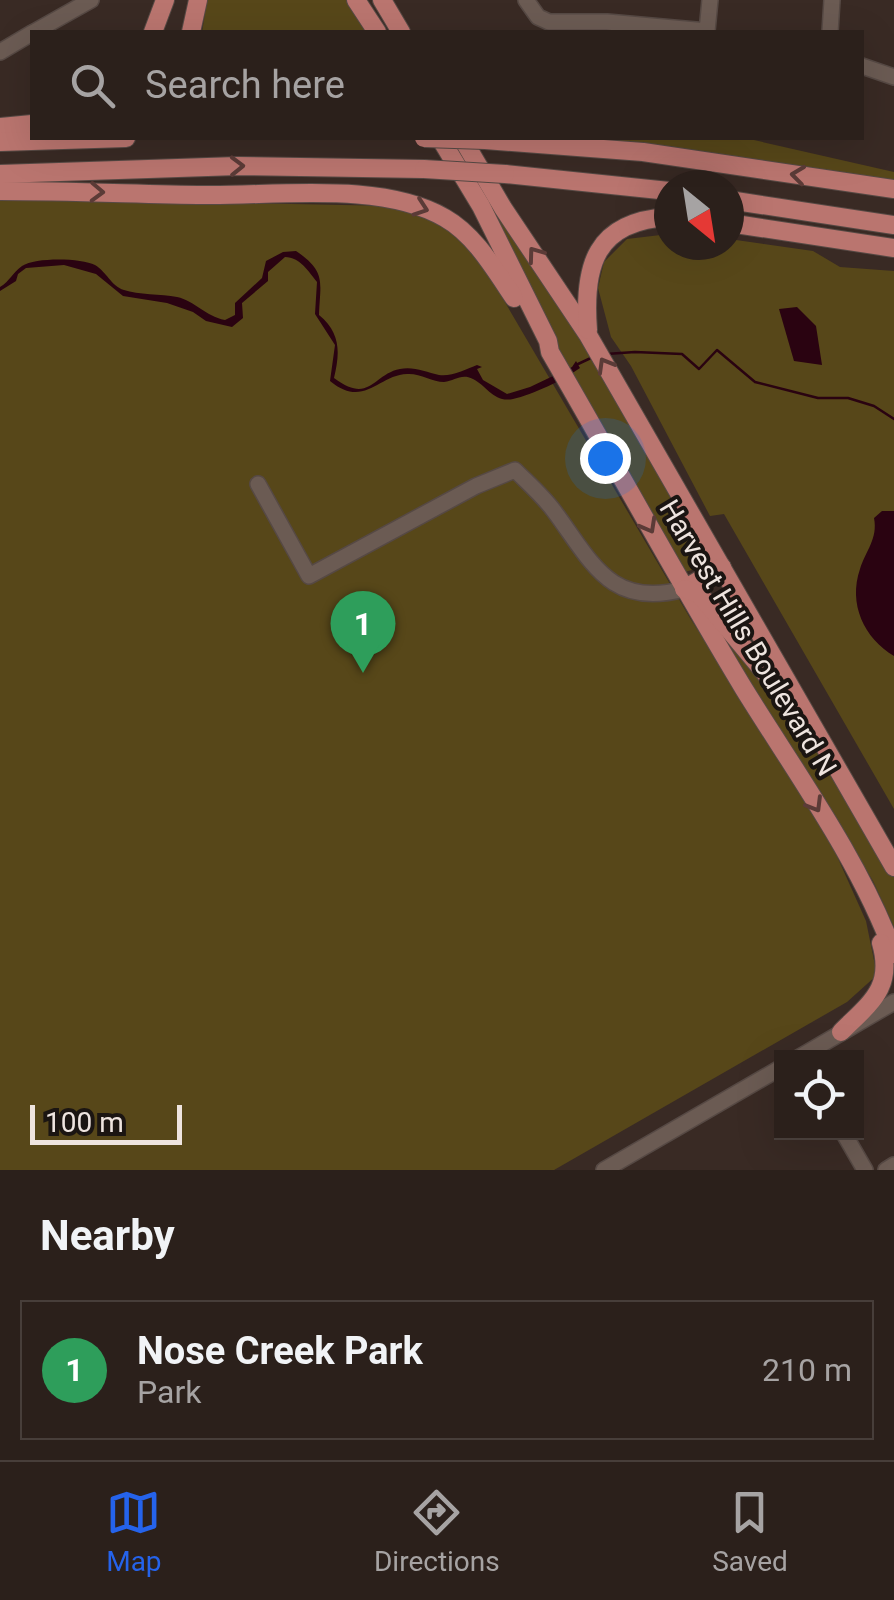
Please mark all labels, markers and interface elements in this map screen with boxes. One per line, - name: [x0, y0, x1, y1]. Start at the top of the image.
- search box: [30, 30, 864, 140]
- icon: search: [65, 58, 120, 113]
- text: Search here: [145, 63, 345, 107]
- one-way arrow: [230, 155, 246, 177]
- one-way arrow: [789, 165, 806, 186]
- north arrow: [654, 170, 744, 260]
- one-way arrow: [90, 182, 106, 203]
- one-way arrow: [411, 196, 428, 217]
- one-way arrow: [529, 247, 547, 265]
- one-way arrow: [598, 358, 617, 376]
- your location: [580, 433, 631, 484]
- street label: Harvest Hills Boulevard N: [652, 494, 844, 782]
- one-way arrow: [636, 515, 656, 533]
- pin: 1: [330, 590, 396, 673]
- one-way arrow: [803, 794, 822, 812]
- map controls: [774, 1050, 864, 1140]
- button: locate: [774, 1050, 864, 1140]
- scale bar: [30, 1100, 182, 1144]
- text: 100 m: [45, 1106, 124, 1139]
- text: Nearby: [40, 1211, 175, 1260]
- text: Nose Creek Park: [137, 1329, 423, 1373]
- text: 1: [65, 1351, 84, 1389]
- text: 210 m: [762, 1351, 852, 1389]
- text: Park: [137, 1373, 201, 1411]
- tab: Map: [106, 1485, 162, 1578]
- tab: Directions: [374, 1485, 500, 1578]
- tab: Saved: [712, 1485, 788, 1578]

